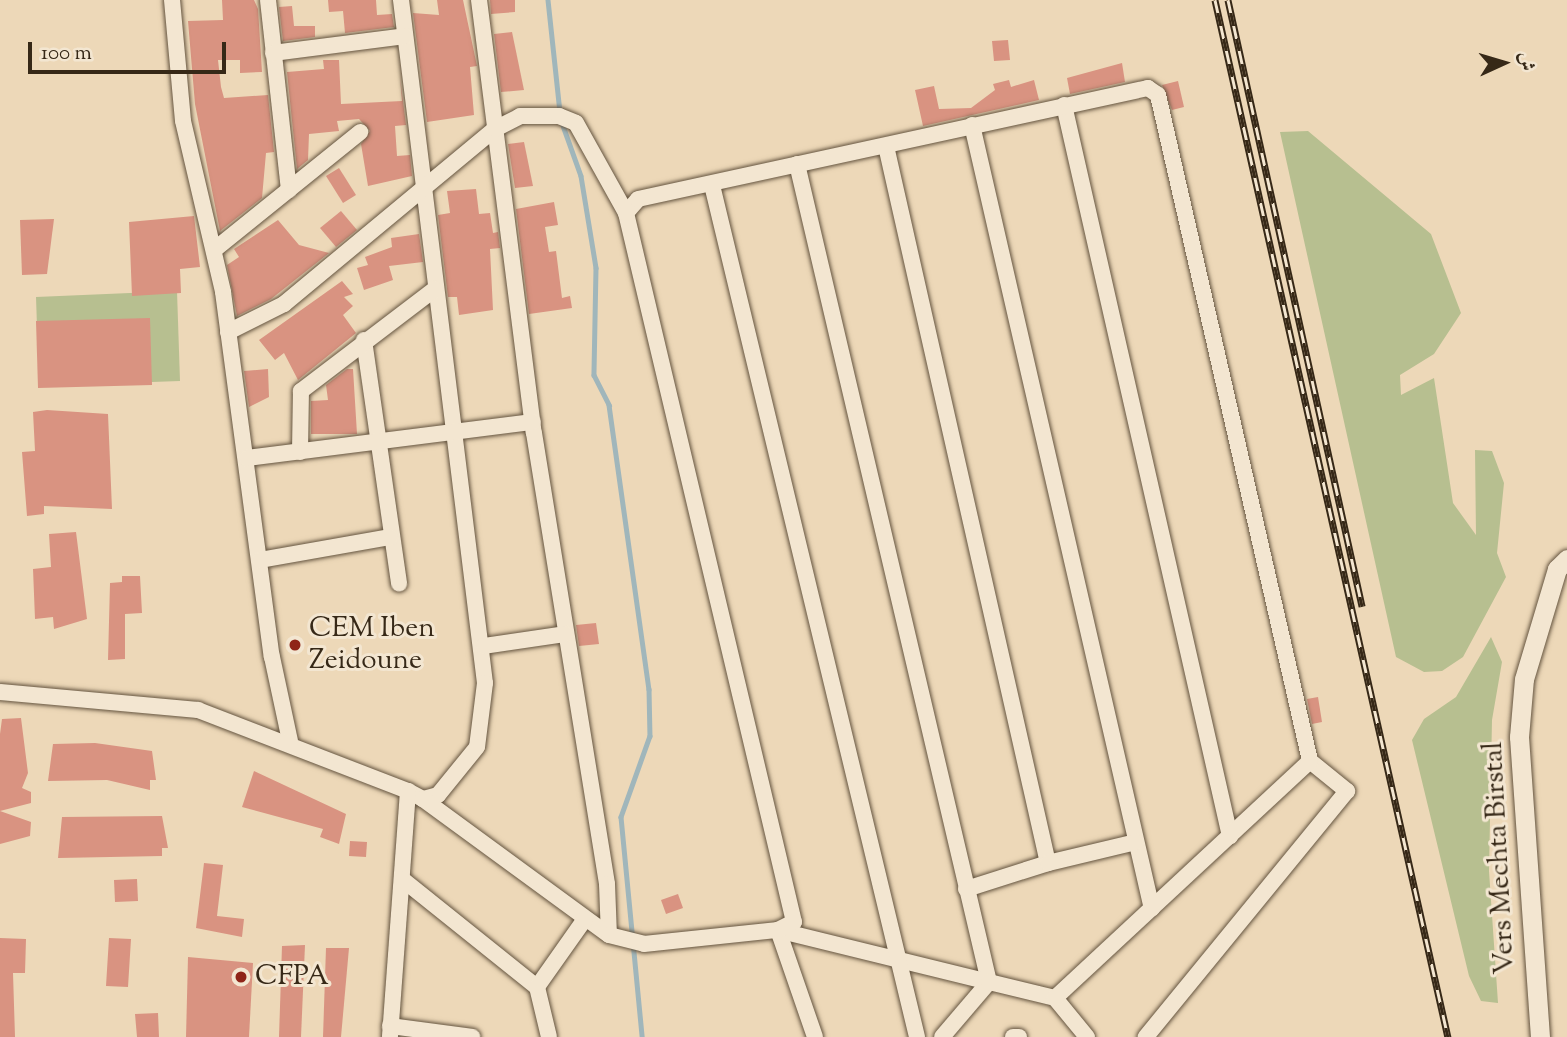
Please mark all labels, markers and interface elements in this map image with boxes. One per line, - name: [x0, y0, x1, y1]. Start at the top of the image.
- scale bar: [32, 28, 229, 72]
- north arrow: [1469, 28, 1539, 98]
- text: 100 m: [41, 39, 92, 69]
- text: ش: [1511, 51, 1540, 72]
- place label: CEM Iben Zeidoune: [309, 612, 435, 678]
- marker: CEM Iben Zeidoune: [287, 637, 303, 653]
- street label: Vers Mechta Birstal: [1477, 741, 1523, 975]
- place label: CFPA: [255, 960, 329, 994]
- marker: CFPA: [233, 969, 249, 985]

